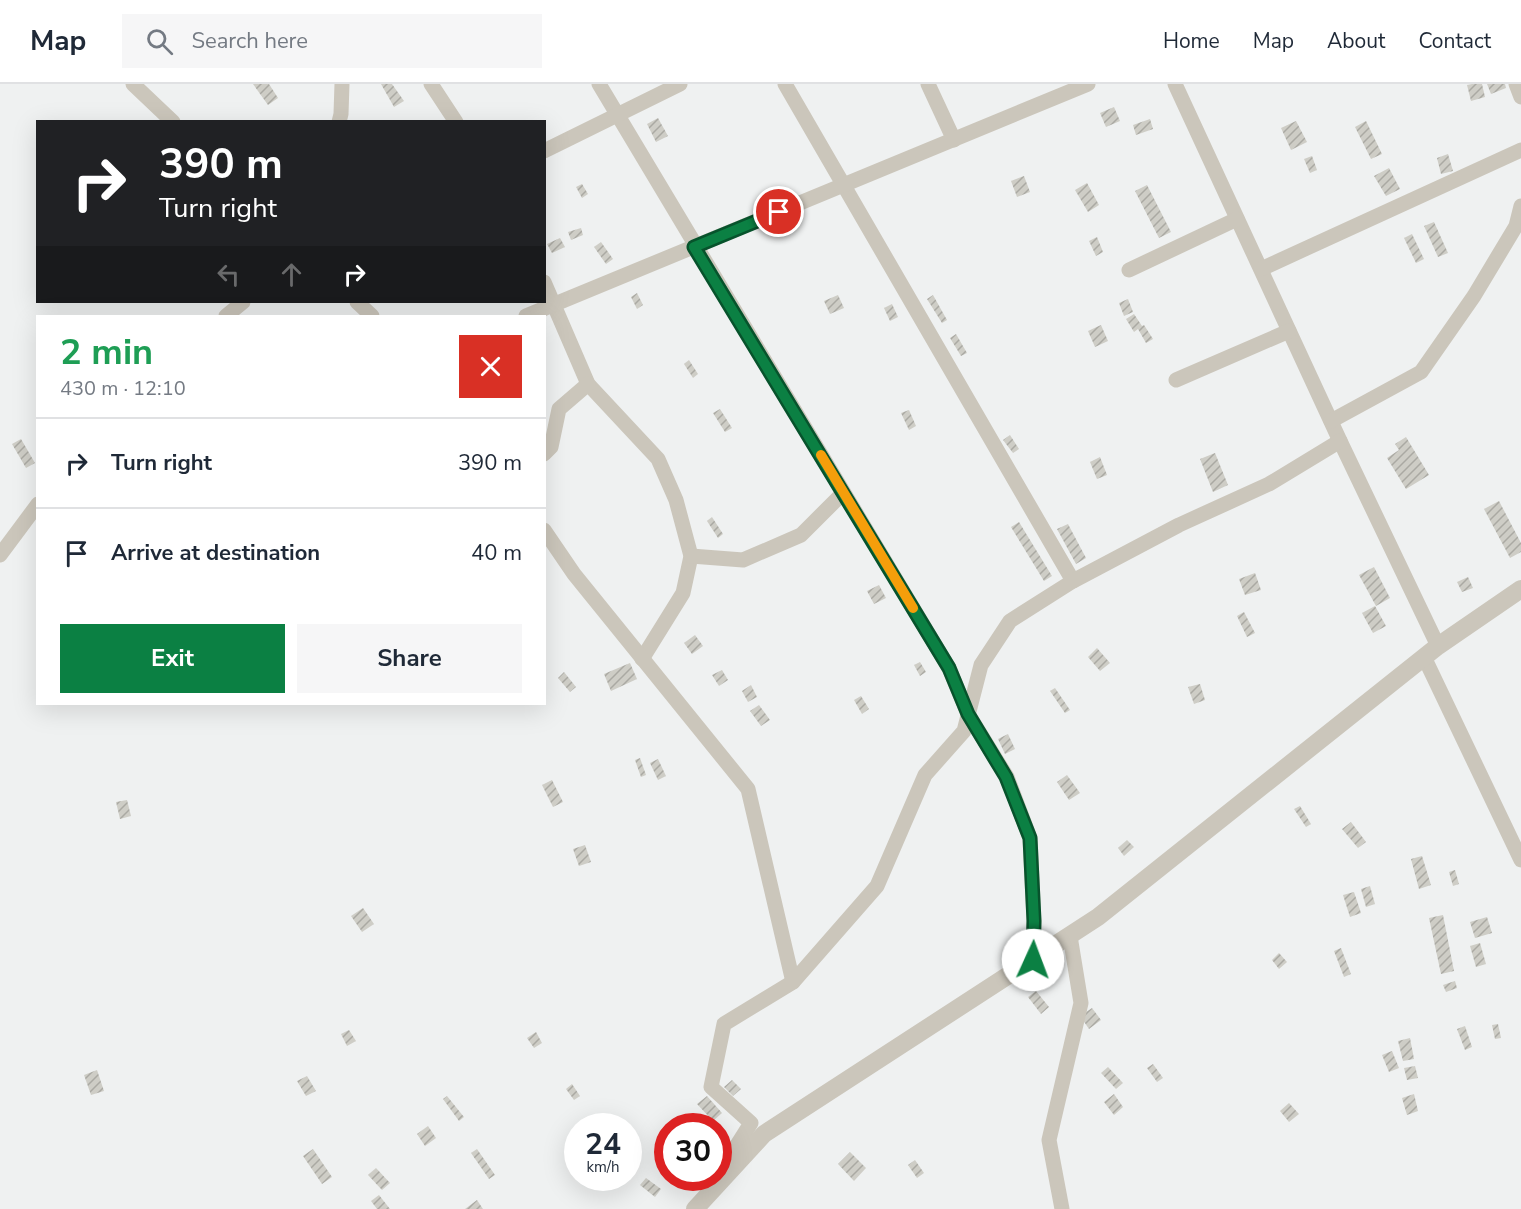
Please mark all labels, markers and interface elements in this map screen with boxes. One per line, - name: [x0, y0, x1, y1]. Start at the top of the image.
- search box: [122, 14, 542, 68]
- text: Map: [30, 22, 86, 60]
- icon: search: [143, 25, 176, 58]
- text: Search here: [191, 26, 308, 56]
- text: Home: [1163, 27, 1220, 55]
- text: Map: [1253, 27, 1294, 55]
- text: About: [1327, 27, 1385, 55]
- text: Contact: [1418, 27, 1491, 55]
- text: 390 m: [159, 136, 283, 193]
- icon: right: [60, 144, 138, 222]
- pin: [753, 186, 804, 237]
- text: Turn right: [159, 190, 277, 227]
- icon: arrive: [762, 195, 795, 228]
- icon: left: [212, 258, 245, 291]
- icon: ahead: [275, 258, 308, 291]
- icon: right: [338, 258, 371, 291]
- text: 2 min: [60, 328, 153, 377]
- button: close: [459, 335, 522, 398]
- text: 430 m · 12:10: [60, 375, 186, 402]
- icon: right: [60, 447, 93, 480]
- text: Turn right: [111, 448, 212, 478]
- text: 390 m: [458, 448, 522, 478]
- icon: arrive: [60, 537, 93, 570]
- text: Arrive at destination: [111, 538, 320, 568]
- text: 40 m: [471, 538, 522, 568]
- button: Exit: [60, 624, 285, 693]
- button: Share: [297, 624, 522, 693]
- position arrow: [1001, 928, 1065, 992]
- speed limit sign: 30: [654, 1113, 732, 1191]
- text: 24: [585, 1124, 621, 1165]
- text: km/h: [586, 1157, 620, 1177]

